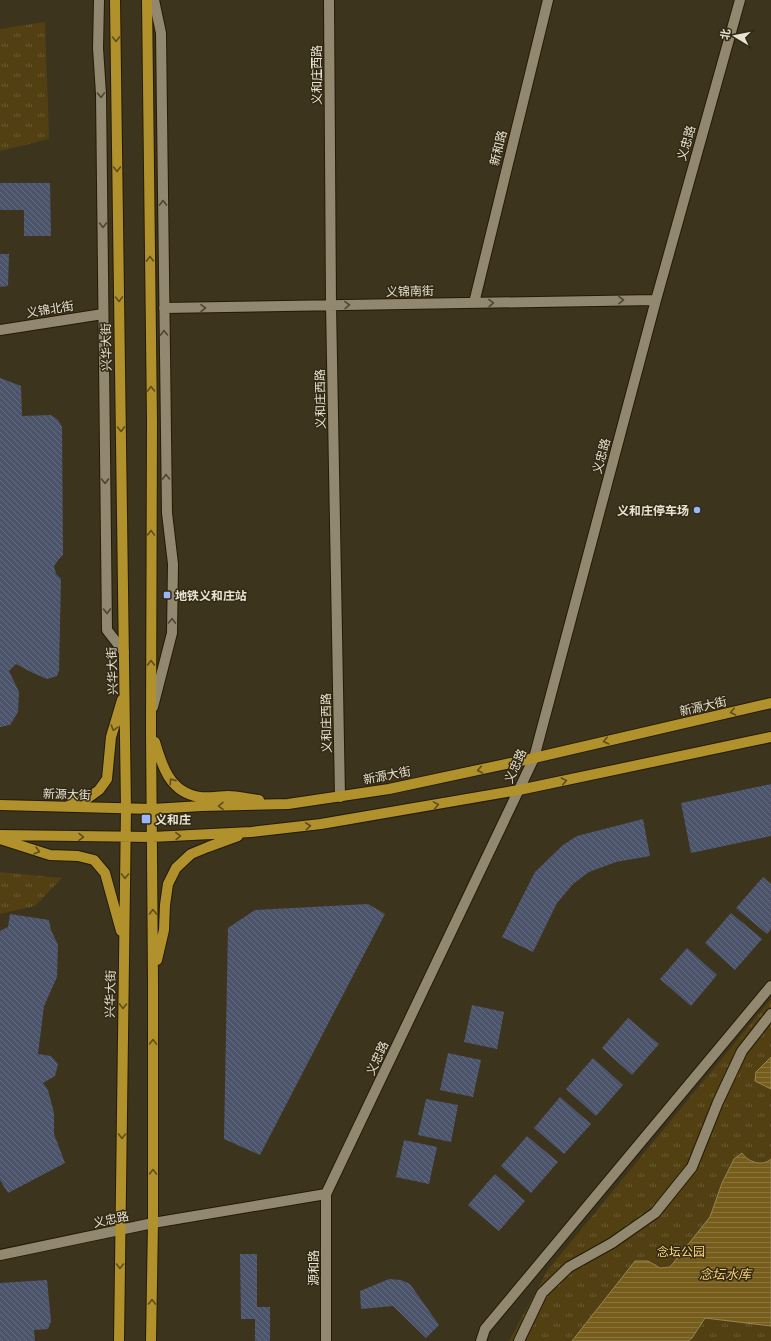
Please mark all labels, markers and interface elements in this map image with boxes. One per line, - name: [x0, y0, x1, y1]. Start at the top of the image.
- north arrow: [715, 16, 755, 56]
- text: 北: [717, 28, 732, 41]
- one-way arrow: [112, 36, 120, 42]
- street label: 义和庄西路: [309, 45, 324, 105]
- one-way arrow: [97, 92, 105, 98]
- street label: 义忠路: [674, 124, 698, 162]
- street label: 新和路: [486, 129, 510, 167]
- one-way arrow: [113, 166, 121, 172]
- one-way arrow: [159, 200, 167, 206]
- one-way arrow: [98, 222, 107, 228]
- one-way arrow: [146, 256, 154, 262]
- street label: 义锦南街: [386, 283, 434, 299]
- one-way arrow: [115, 296, 123, 302]
- one-way arrow: [618, 296, 624, 305]
- street label: 义锦北街: [25, 298, 75, 320]
- one-way arrow: [488, 299, 494, 307]
- one-way arrow: [344, 301, 350, 309]
- one-way arrow: [200, 304, 206, 312]
- street label: 兴华大街: [98, 323, 114, 371]
- one-way arrow: [160, 330, 168, 336]
- street label: 义和庄西路: [312, 369, 328, 429]
- one-way arrow: [147, 386, 155, 392]
- one-way arrow: [117, 426, 125, 432]
- street label: 义忠路: [589, 437, 613, 475]
- one-way arrow: [162, 474, 170, 480]
- one-way arrow: [101, 478, 109, 484]
- place label: 义和庄停车场: [617, 503, 689, 518]
- marker: 义和庄停车场: [692, 505, 702, 515]
- one-way arrow: [147, 530, 155, 536]
- place label: 地铁义和庄站: [175, 588, 247, 603]
- marker: 地铁义和庄站: [162, 590, 172, 600]
- one-way arrow: [103, 608, 111, 614]
- one-way arrow: [168, 618, 176, 624]
- street label: 兴华大街: [104, 647, 120, 695]
- one-way arrow: [147, 660, 155, 666]
- street label: 义和庄西路: [318, 693, 334, 753]
- street label: 新源大街: [678, 693, 728, 719]
- one-way arrow: [730, 707, 736, 715]
- one-way arrow: [110, 724, 119, 731]
- one-way arrow: [603, 737, 610, 745]
- street label: 义忠路: [501, 746, 529, 786]
- street label: 新源大街: [362, 763, 412, 787]
- one-way arrow: [476, 765, 483, 773]
- one-way arrow: [561, 777, 567, 786]
- one-way arrow: [170, 778, 177, 785]
- street label: 新源大街: [43, 786, 91, 802]
- one-way arrow: [433, 801, 439, 809]
- one-way arrow: [218, 802, 224, 810]
- place label: 义和庄: [155, 812, 191, 827]
- marker: 义和庄: [140, 813, 152, 825]
- one-way arrow: [305, 822, 311, 831]
- one-way arrow: [175, 832, 181, 841]
- one-way arrow: [78, 833, 84, 841]
- one-way arrow: [34, 846, 41, 855]
- one-way arrow: [121, 873, 129, 879]
- one-way arrow: [149, 909, 157, 915]
- street label: 兴华大街: [102, 970, 118, 1018]
- one-way arrow: [119, 1003, 127, 1009]
- one-way arrow: [149, 1039, 157, 1045]
- street label: 义忠路: [363, 1039, 391, 1077]
- one-way arrow: [117, 1133, 126, 1139]
- one-way arrow: [149, 1169, 157, 1175]
- street label: 义忠路: [92, 1208, 130, 1230]
- park label: 念坛公园: [657, 1244, 705, 1259]
- street label: 源和路: [306, 1250, 321, 1286]
- one-way arrow: [116, 1263, 124, 1269]
- water label: 念坛水库: [699, 1266, 753, 1282]
- one-way arrow: [148, 1299, 156, 1305]

